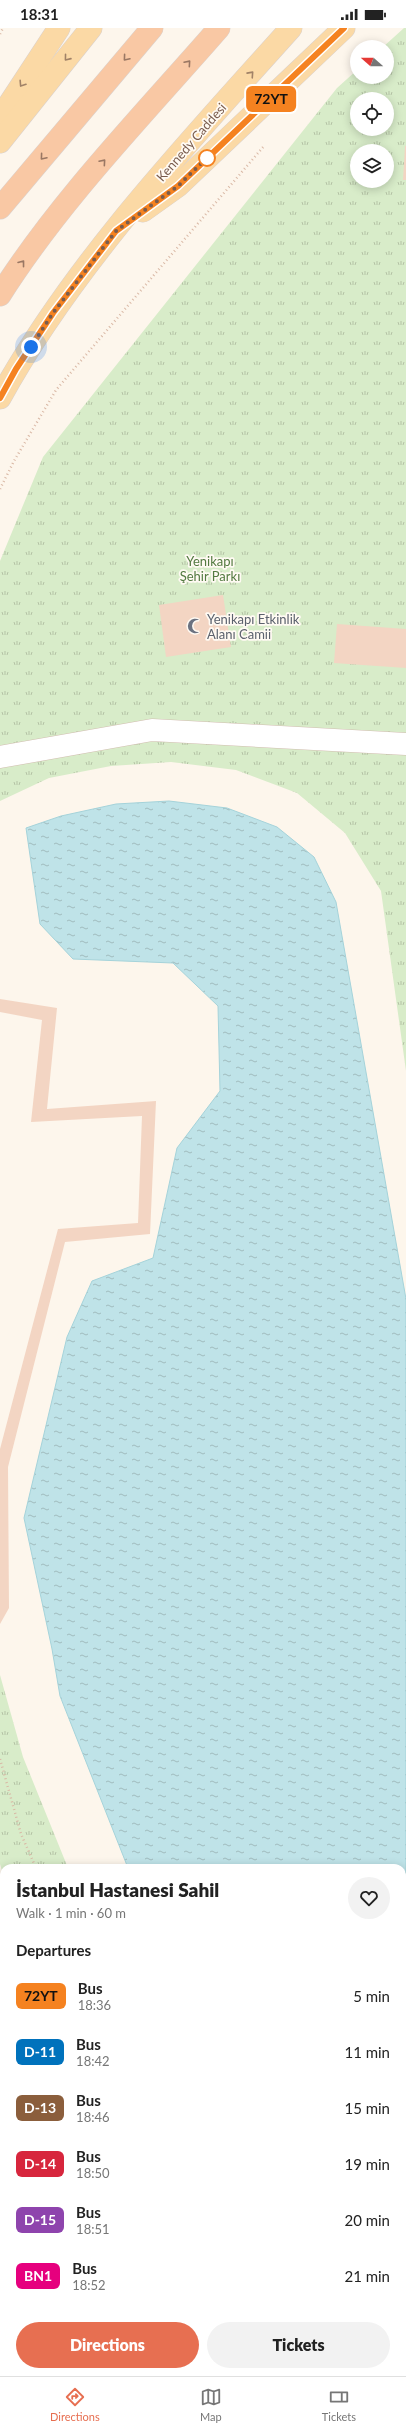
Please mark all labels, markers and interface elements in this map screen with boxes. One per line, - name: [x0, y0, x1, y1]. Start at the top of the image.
- text: 18:31: [20, 5, 59, 23]
- north arrow: [350, 40, 394, 84]
- map controls: [350, 40, 394, 188]
- one-way arrow: [124, 53, 131, 61]
- one-way arrow: [65, 54, 72, 61]
- one-way arrow: [184, 61, 191, 68]
- one-way arrow: [246, 71, 253, 78]
- one-way arrow: [19, 80, 27, 87]
- line badge: 72YT: [243, 86, 299, 112]
- text: 72YT: [254, 90, 288, 107]
- button: locate: [350, 92, 394, 136]
- street label: Kennedy Caddesi: [153, 100, 229, 184]
- button: layers: [350, 144, 394, 188]
- unlabelled marker: [198, 149, 216, 167]
- one-way arrow: [40, 153, 47, 160]
- one-way arrow: [99, 159, 106, 166]
- one-way arrow: [17, 260, 24, 267]
- your location: [21, 337, 41, 357]
- park label: Yenikapı Şehir Parkı: [180, 553, 240, 584]
- place label: Yenikapı Etkinlik Alanı Camii: [207, 611, 300, 642]
- mosque icon: Yenikapı Etkinlik Alanı Camii: [186, 617, 204, 635]
- button: heart: [348, 1877, 390, 1919]
- text: İstanbul Hastanesi Sahil: [16, 1878, 219, 1901]
- text: Walk · 1 min · 60 m: [16, 1905, 126, 1921]
- text: Departures: [16, 1941, 91, 1959]
- text: Bus: [78, 1979, 103, 1997]
- text: 72YT: [24, 1987, 58, 2004]
- text: 5 min: [353, 1987, 390, 2005]
- text: 18:36: [78, 1997, 111, 2013]
- text: Bus: [76, 2035, 101, 2053]
- text: D-11: [24, 2043, 56, 2060]
- text: 11 min: [344, 2043, 390, 2061]
- text: 18:42: [76, 2053, 110, 2069]
- text: Bus: [76, 2091, 101, 2109]
- text: D-13: [24, 2099, 56, 2116]
- text: 15 min: [344, 2099, 390, 2117]
- text: 18:46: [76, 2109, 110, 2125]
- text: Bus: [76, 2147, 101, 2165]
- text: D-14: [24, 2155, 56, 2172]
- text: 19 min: [344, 2155, 390, 2173]
- text: 18:50: [76, 2165, 110, 2181]
- text: Bus: [76, 2203, 101, 2221]
- text: D-15: [24, 2211, 56, 2228]
- text: 20 min: [344, 2211, 390, 2229]
- text: 18:51: [76, 2221, 110, 2237]
- text: Bus: [72, 2259, 97, 2277]
- text: BN1: [24, 2267, 52, 2284]
- text: 21 min: [344, 2267, 390, 2285]
- text: 18:52: [72, 2277, 106, 2293]
- button: Directions: [16, 2322, 199, 2368]
- button: Tickets: [207, 2322, 390, 2368]
- tab: Directions: [50, 2386, 100, 2423]
- tab: Map: [200, 2386, 222, 2423]
- tab: Tickets: [322, 2386, 356, 2423]

